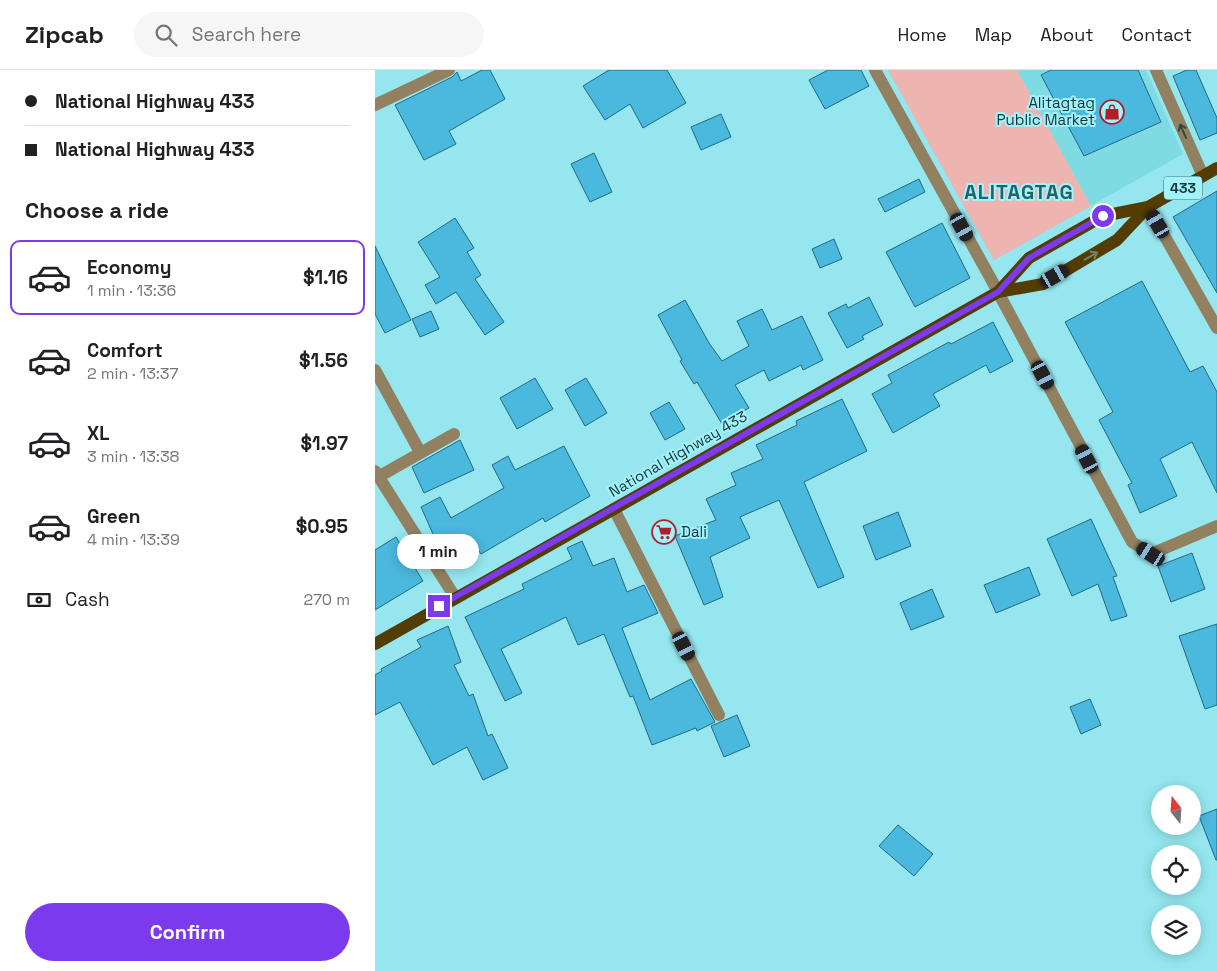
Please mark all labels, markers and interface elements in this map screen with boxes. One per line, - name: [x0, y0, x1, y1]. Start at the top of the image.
- search box: [134, 12, 484, 57]
- text: Zipcab: [25, 19, 104, 50]
- icon: search: [152, 21, 180, 49]
- text: Search here: [192, 22, 301, 47]
- text: Home: [898, 23, 947, 46]
- text: Map: [975, 23, 1012, 46]
- text: About: [1040, 23, 1094, 46]
- text: Contact: [1122, 23, 1192, 46]
- text: National Highway 433: [55, 89, 255, 114]
- place label: Alitagtag Public Market: [997, 93, 1095, 129]
- shop icon: Alitagtag Public Market: [1099, 99, 1125, 125]
- one-way arrow: [1178, 124, 1188, 139]
- text: National Highway 433: [55, 137, 255, 162]
- road number: 433: [1164, 176, 1202, 200]
- district label: ALITAGTAG: [964, 179, 1074, 205]
- text: Choose a ride: [25, 196, 169, 224]
- route start: [1092, 205, 1114, 227]
- car: [1144, 207, 1171, 241]
- car: [948, 210, 975, 244]
- one-way arrow: [1083, 250, 1097, 260]
- icon: car: [27, 255, 72, 300]
- text: Economy: [87, 255, 171, 280]
- car: [1038, 262, 1071, 290]
- text: $1.16: [303, 265, 348, 290]
- text: 1 min · 13:36: [87, 280, 176, 301]
- icon: car: [27, 338, 72, 383]
- text: Comfort: [87, 338, 163, 363]
- text: $1.56: [299, 348, 348, 373]
- car: [1029, 358, 1056, 392]
- text: 2 min · 13:37: [87, 363, 179, 384]
- street label: National Highway 433: [605, 406, 750, 501]
- icon: car: [27, 421, 72, 466]
- text: XL: [87, 421, 110, 446]
- text: $1.97: [300, 431, 348, 456]
- car: [1073, 442, 1100, 476]
- text: 3 min · 13:38: [87, 446, 180, 467]
- icon: car: [27, 504, 72, 549]
- text: Green: [87, 504, 140, 529]
- text: $0.95: [296, 514, 348, 539]
- supermarket icon: Dali: [651, 519, 677, 545]
- place label: Dali: [681, 522, 707, 541]
- text: 4 min · 13:39: [87, 529, 180, 550]
- callout: 1 min: [398, 534, 480, 568]
- car: [1134, 540, 1167, 568]
- text: 1 min: [418, 541, 458, 562]
- icon: cash: [25, 586, 53, 614]
- text: Cash: [65, 587, 110, 612]
- text: 270 m: [303, 589, 350, 610]
- route end: [428, 595, 450, 617]
- car: [670, 629, 697, 663]
- north arrow: [1151, 785, 1201, 835]
- map controls: [1151, 785, 1201, 955]
- button: locate: [1151, 845, 1201, 895]
- button: Confirm: [25, 903, 350, 961]
- button: layers: [1151, 905, 1201, 955]

